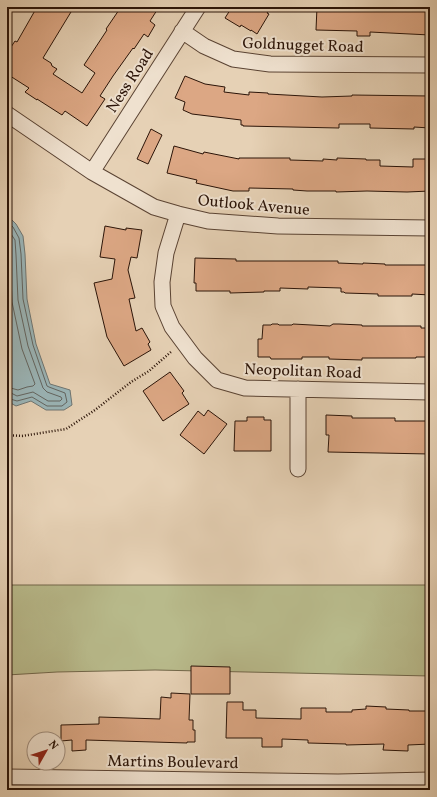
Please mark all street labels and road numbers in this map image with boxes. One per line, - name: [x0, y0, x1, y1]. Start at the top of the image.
- street label: Goldnugget Road: [242, 33, 364, 59]
- street label: Ness Road: [102, 45, 160, 117]
- street label: Outlook Avenue: [197, 190, 311, 222]
- street label: Neopolitan Road: [244, 359, 362, 385]
- street label: Martins Boulevard: [107, 751, 239, 775]

